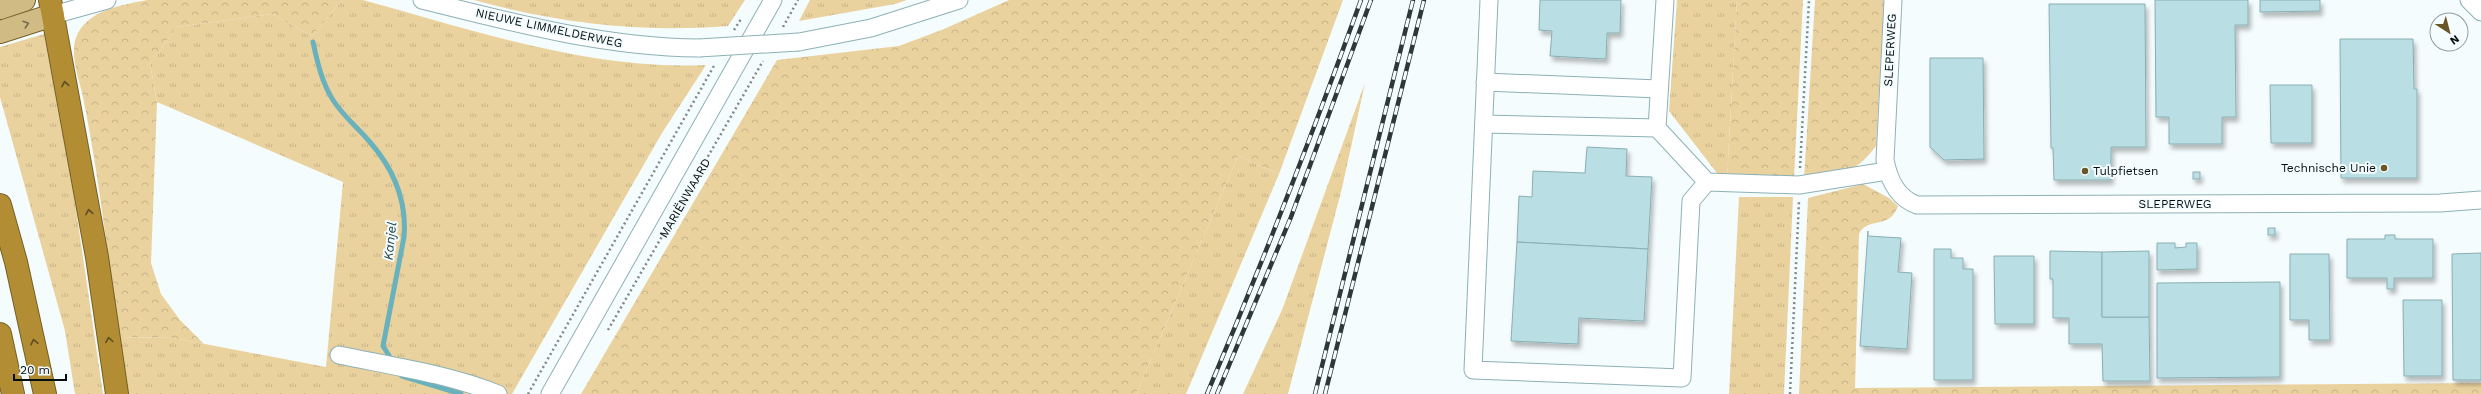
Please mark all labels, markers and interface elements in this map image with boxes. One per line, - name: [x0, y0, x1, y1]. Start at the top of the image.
- street label: NIEUWE LIMMELDERWEG: [474, 6, 624, 50]
- north arrow: [2429, 12, 2469, 52]
- street label: SLEPERWEG: [1881, 13, 1899, 87]
- one-way arrow: [23, 20, 30, 28]
- text: N: [2447, 32, 2462, 47]
- one-way arrow: [62, 81, 70, 87]
- street label: MARIËNWAARD: [657, 156, 713, 240]
- place label: Technische Unie: [2281, 161, 2376, 175]
- marker: Technische Unie: [2379, 163, 2389, 173]
- place label: Tulpfietsen: [2093, 164, 2158, 178]
- marker: Tulpfietsen: [2080, 166, 2090, 176]
- street label: SLEPERWEG: [2138, 197, 2212, 211]
- one-way arrow: [85, 208, 94, 215]
- water label: Kanjel: [381, 221, 399, 261]
- one-way arrow: [105, 337, 114, 343]
- one-way arrow: [30, 339, 38, 345]
- scale bar: [14, 356, 66, 382]
- text: 20 m: [20, 363, 50, 377]

